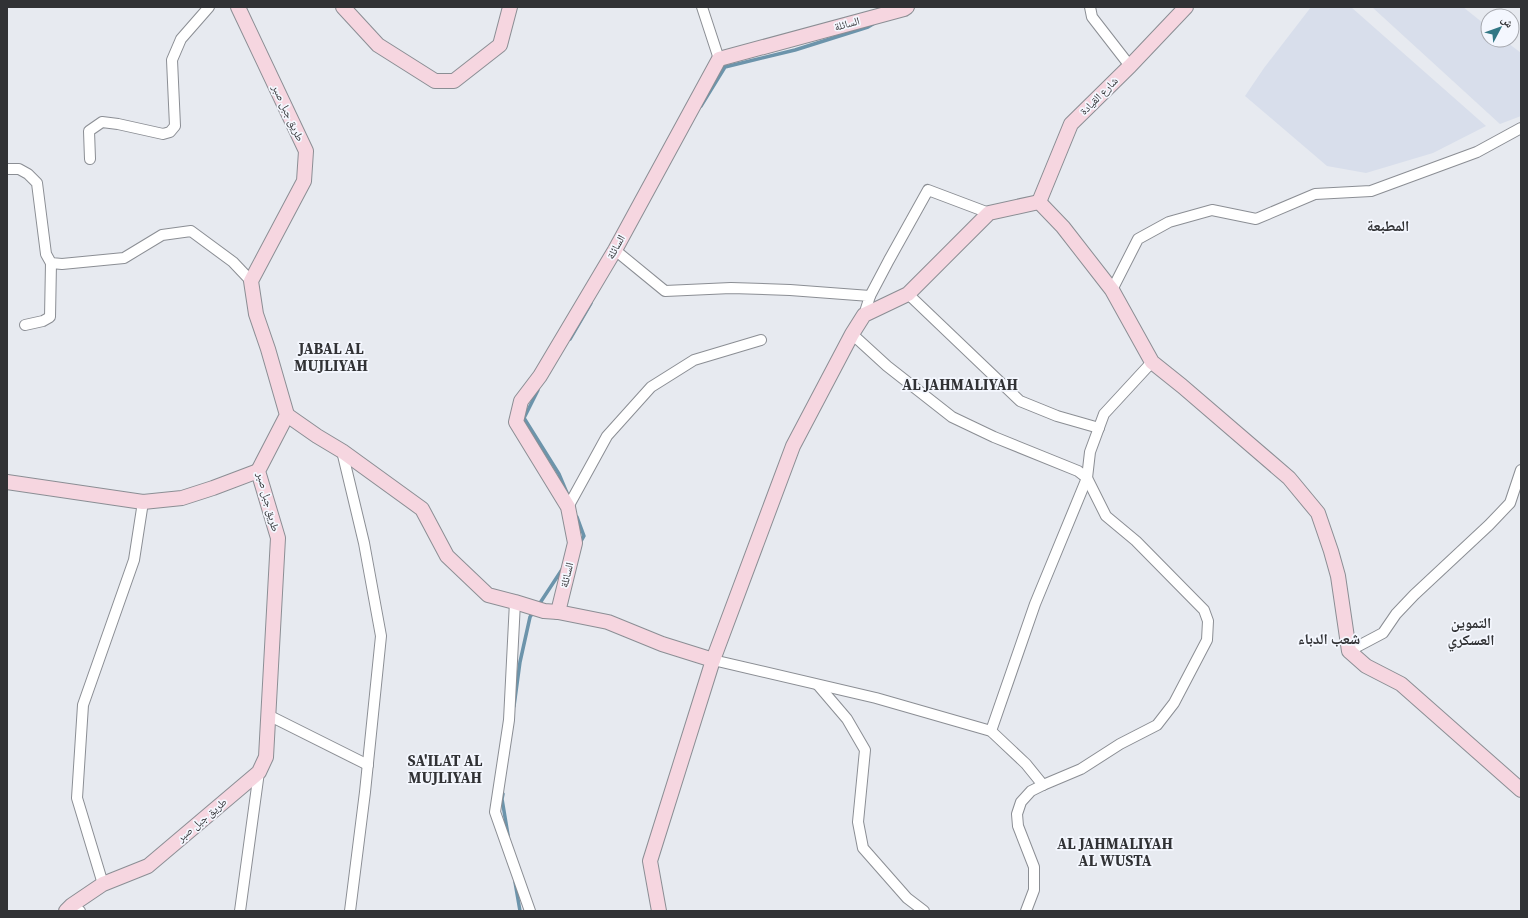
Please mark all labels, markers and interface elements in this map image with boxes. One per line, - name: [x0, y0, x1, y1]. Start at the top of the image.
- north arrow: [1480, 8, 1520, 48]
- text: ش: [1498, 12, 1517, 31]
- street label: السائلة: [833, 13, 861, 35]
- street label: شارع القيادة: [1077, 74, 1121, 118]
- street label: طريق جبل صبر: [268, 81, 308, 144]
- district label: المطبعة: [1367, 215, 1409, 236]
- street label: السائلة: [603, 232, 629, 262]
- district label: JABAL AL MUJLIYAH: [294, 338, 368, 376]
- district label: AL JAHMALIYAH: [902, 374, 1018, 395]
- street label: طريق جبل صبر: [253, 470, 283, 533]
- street label: السائلة: [557, 561, 577, 589]
- district label: التموين العسكري: [1447, 612, 1495, 651]
- district label: شعب الدباء: [1298, 628, 1360, 649]
- district label: SA'ILAT AL MUJLIYAH: [408, 750, 483, 788]
- street label: طريق جبل صبر: [173, 795, 230, 846]
- district label: AL JAHMALIYAH AL WUSTA: [1057, 833, 1173, 871]

